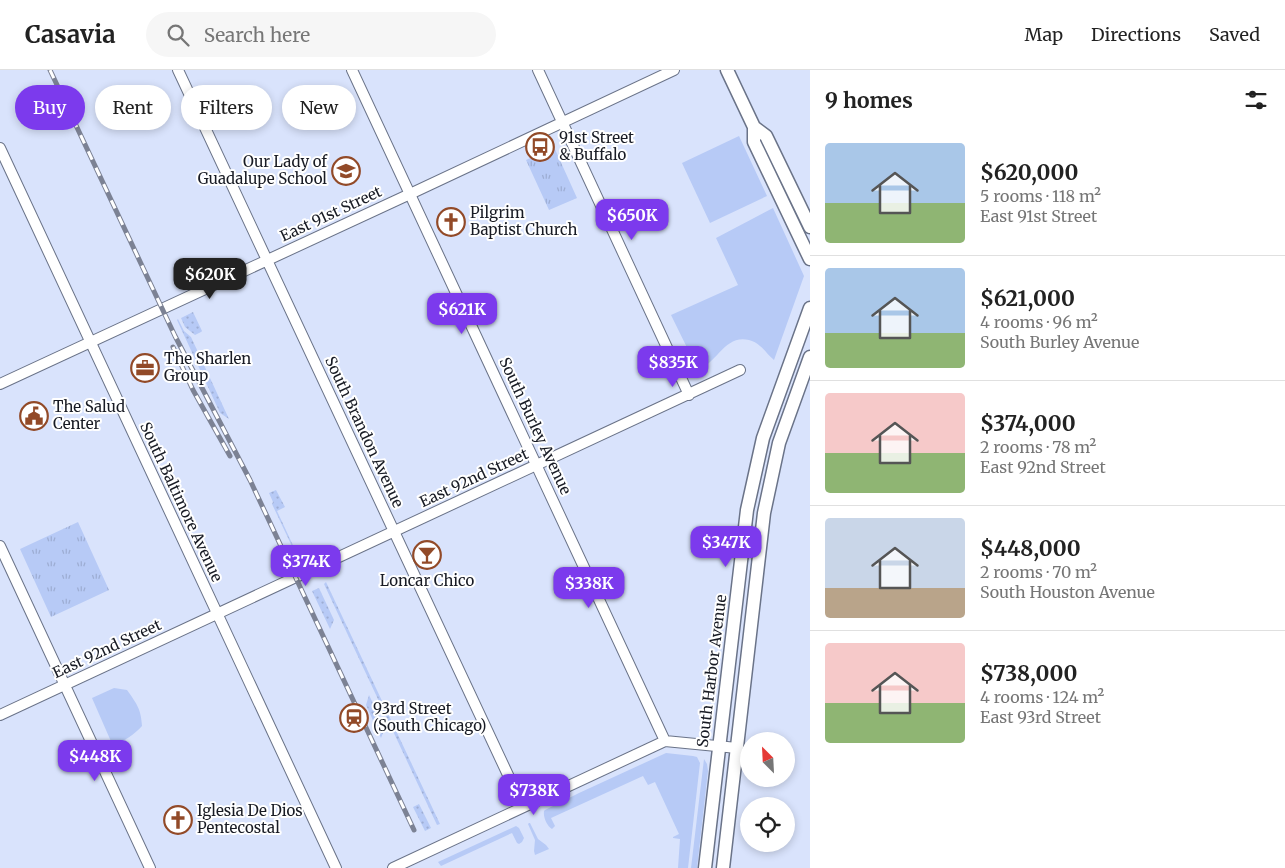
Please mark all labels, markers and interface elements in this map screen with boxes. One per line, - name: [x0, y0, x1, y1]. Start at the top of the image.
- search box: [146, 12, 496, 57]
- text: Casavia: [25, 19, 116, 50]
- icon: search: [164, 21, 192, 49]
- text: Search here: [204, 23, 310, 47]
- text: Map: [1025, 23, 1063, 46]
- text: Directions: [1091, 23, 1181, 46]
- text: Saved: [1209, 23, 1260, 46]
- chip: Buy: [15, 85, 85, 130]
- chip: Rent: [95, 85, 171, 130]
- chip: Filters: [181, 85, 272, 130]
- chip: New: [282, 85, 356, 130]
- icon: filters: [1242, 86, 1270, 114]
- text: 9 homes: [825, 87, 913, 114]
- place label: 91st Street & Buffalo: [559, 128, 634, 164]
- bus stop icon: 91st Street & Buffalo: [525, 132, 555, 162]
- place label: Our Lady of Guadalupe School: [198, 152, 328, 188]
- school or university icon: Our Lady of Guadalupe School: [331, 156, 361, 186]
- text: $620,000: [980, 159, 1078, 186]
- icon: home: [865, 163, 925, 223]
- street label: East 91st Street: [277, 182, 385, 245]
- text: 5 rooms · 118 m²: [980, 186, 1101, 206]
- pin: $650K: [597, 198, 667, 241]
- place label: Pilgrim Baptist Church: [470, 203, 577, 239]
- text: $650K: [607, 205, 657, 225]
- text: East 91st Street: [980, 206, 1097, 226]
- church icon: Pilgrim Baptist Church: [436, 207, 466, 237]
- pin: $620K: [175, 258, 245, 300]
- text: $620K: [185, 264, 235, 284]
- text: $621,000: [980, 285, 1075, 312]
- icon: home: [865, 288, 925, 348]
- pin: $621K: [427, 292, 497, 335]
- text: $621K: [438, 299, 486, 319]
- text: 4 rooms · 96 m²: [980, 312, 1098, 332]
- text: South Burley Avenue: [980, 332, 1139, 352]
- pin: $835K: [638, 346, 708, 388]
- place label: The Sharlen Group: [164, 349, 251, 385]
- text: $835K: [648, 352, 698, 372]
- office icon: The Sharlen Group: [130, 353, 160, 383]
- street label: South Brandon Avenue: [321, 353, 408, 511]
- street label: South Burley Avenue: [495, 354, 576, 498]
- place label: The Salud Center: [53, 397, 125, 433]
- public building icon: The Salud Center: [19, 401, 49, 431]
- text: $374,000: [980, 410, 1076, 437]
- icon: home: [865, 413, 925, 473]
- street label: South Baltimore Avenue: [136, 419, 227, 585]
- text: 2 rooms · 78 m²: [980, 437, 1096, 457]
- street label: East 92nd Street: [416, 444, 531, 511]
- text: East 92nd Street: [980, 457, 1106, 477]
- pin: $347K: [691, 526, 761, 568]
- text: $347K: [701, 532, 751, 552]
- text: $448,000: [980, 535, 1081, 562]
- icon: home: [865, 538, 925, 598]
- bar icon: Loncar Chico: [412, 540, 442, 570]
- pin: $374K: [271, 544, 341, 587]
- text: $374K: [282, 551, 330, 571]
- text: 2 rooms · 70 m²: [980, 562, 1097, 582]
- pin: $338K: [554, 566, 624, 609]
- place label: Loncar Chico: [380, 571, 475, 590]
- text: $338K: [564, 573, 614, 593]
- text: South Houston Avenue: [980, 582, 1155, 602]
- street label: South Harbor Avenue: [693, 593, 730, 748]
- street label: East 92nd Street: [49, 615, 164, 682]
- text: $738,000: [980, 660, 1077, 687]
- icon: home: [865, 663, 925, 723]
- text: 4 rooms · 124 m²: [980, 687, 1104, 707]
- place label: 93rd Street (South Chicago): [373, 699, 486, 735]
- station icon: 93rd Street (South Chicago): [339, 703, 369, 733]
- text: East 93rd Street: [980, 707, 1101, 727]
- north arrow: [740, 732, 795, 788]
- map controls: [740, 732, 795, 852]
- pin: $448K: [60, 740, 130, 782]
- text: $448K: [69, 746, 121, 766]
- pin: $738K: [499, 774, 569, 816]
- text: $738K: [509, 780, 559, 800]
- button: locate: [740, 797, 795, 852]
- place label: Iglesia De Dios Pentecostal: [197, 801, 303, 837]
- church icon: Iglesia De Dios Pentecostal: [163, 805, 193, 835]

